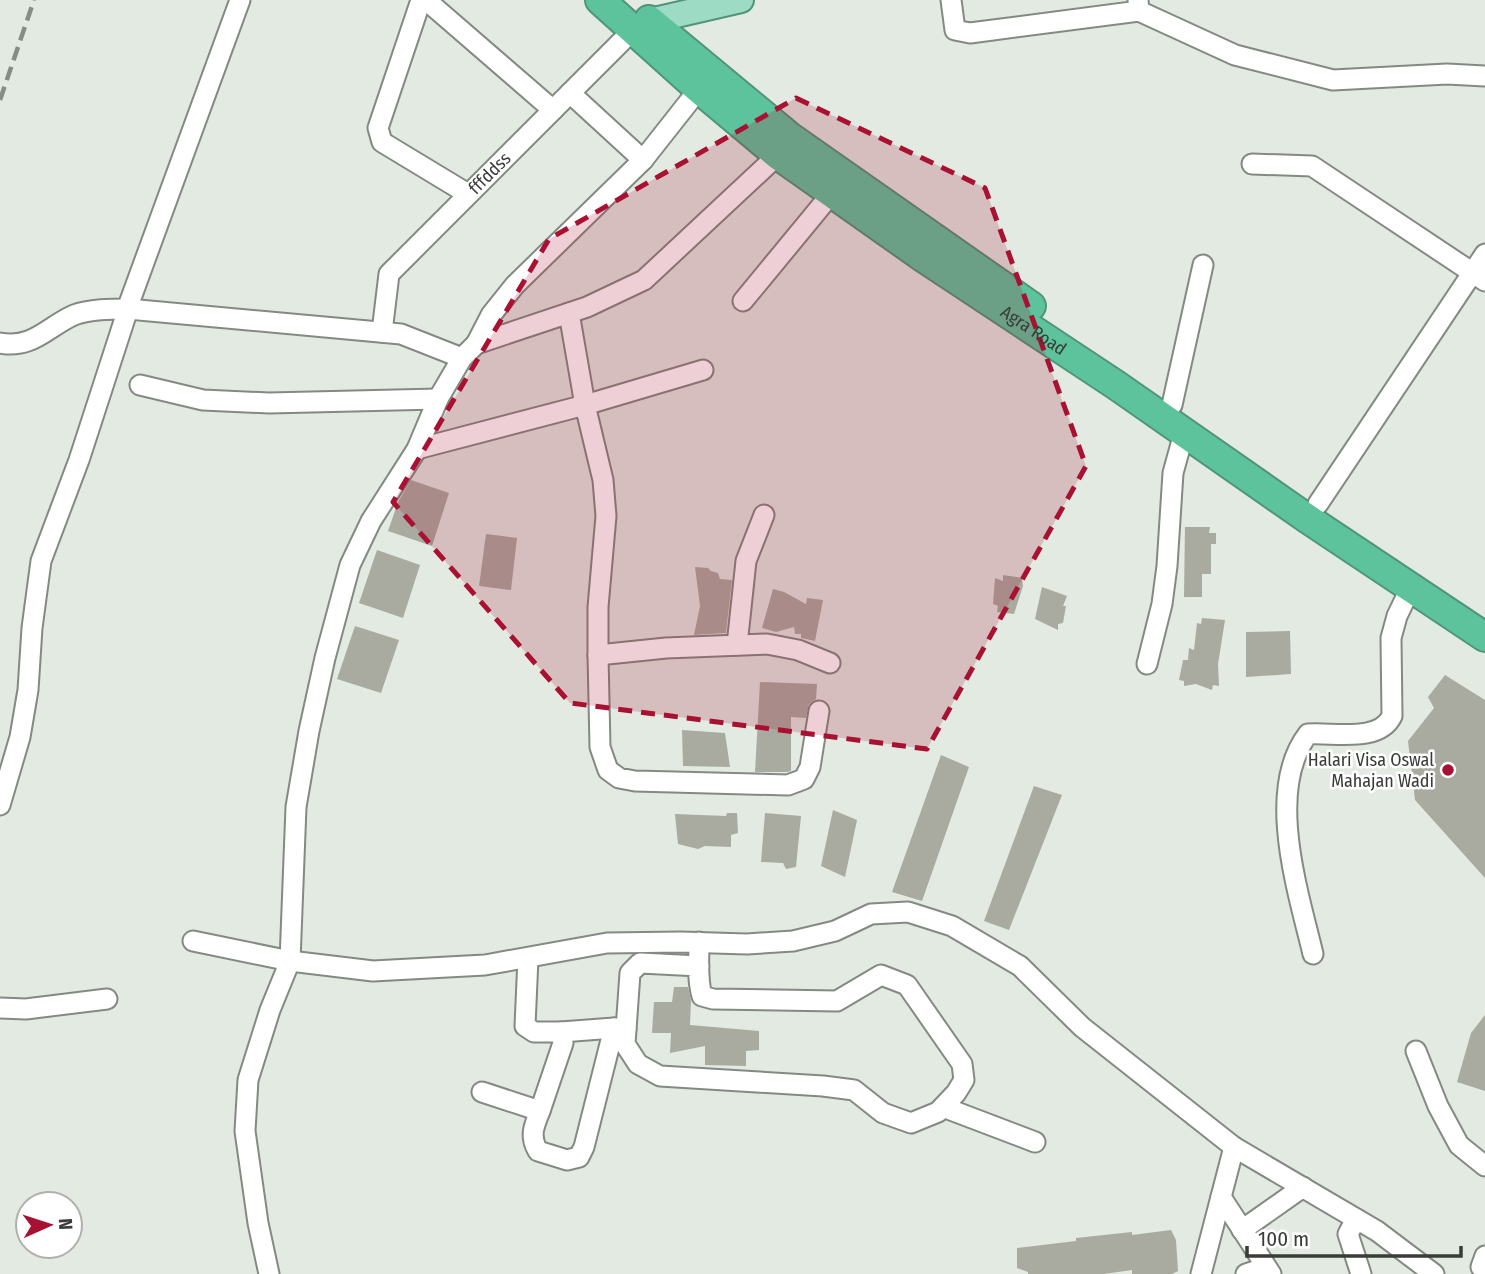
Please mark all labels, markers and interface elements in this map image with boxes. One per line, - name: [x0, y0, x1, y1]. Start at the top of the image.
- street label: fffddss: [464, 147, 516, 199]
- street label: Agra Road: [997, 301, 1070, 360]
- place label: Halari Visa Oswal Mahajan Wadi: [1308, 749, 1434, 792]
- marker: Halari Visa Oswal Mahajan Wadi: [1440, 762, 1456, 778]
- north arrow: [14, 1190, 84, 1260]
- scale bar: [1247, 1214, 1460, 1258]
- text: N: [54, 1218, 77, 1230]
- text: 100 m: [1258, 1226, 1309, 1252]

